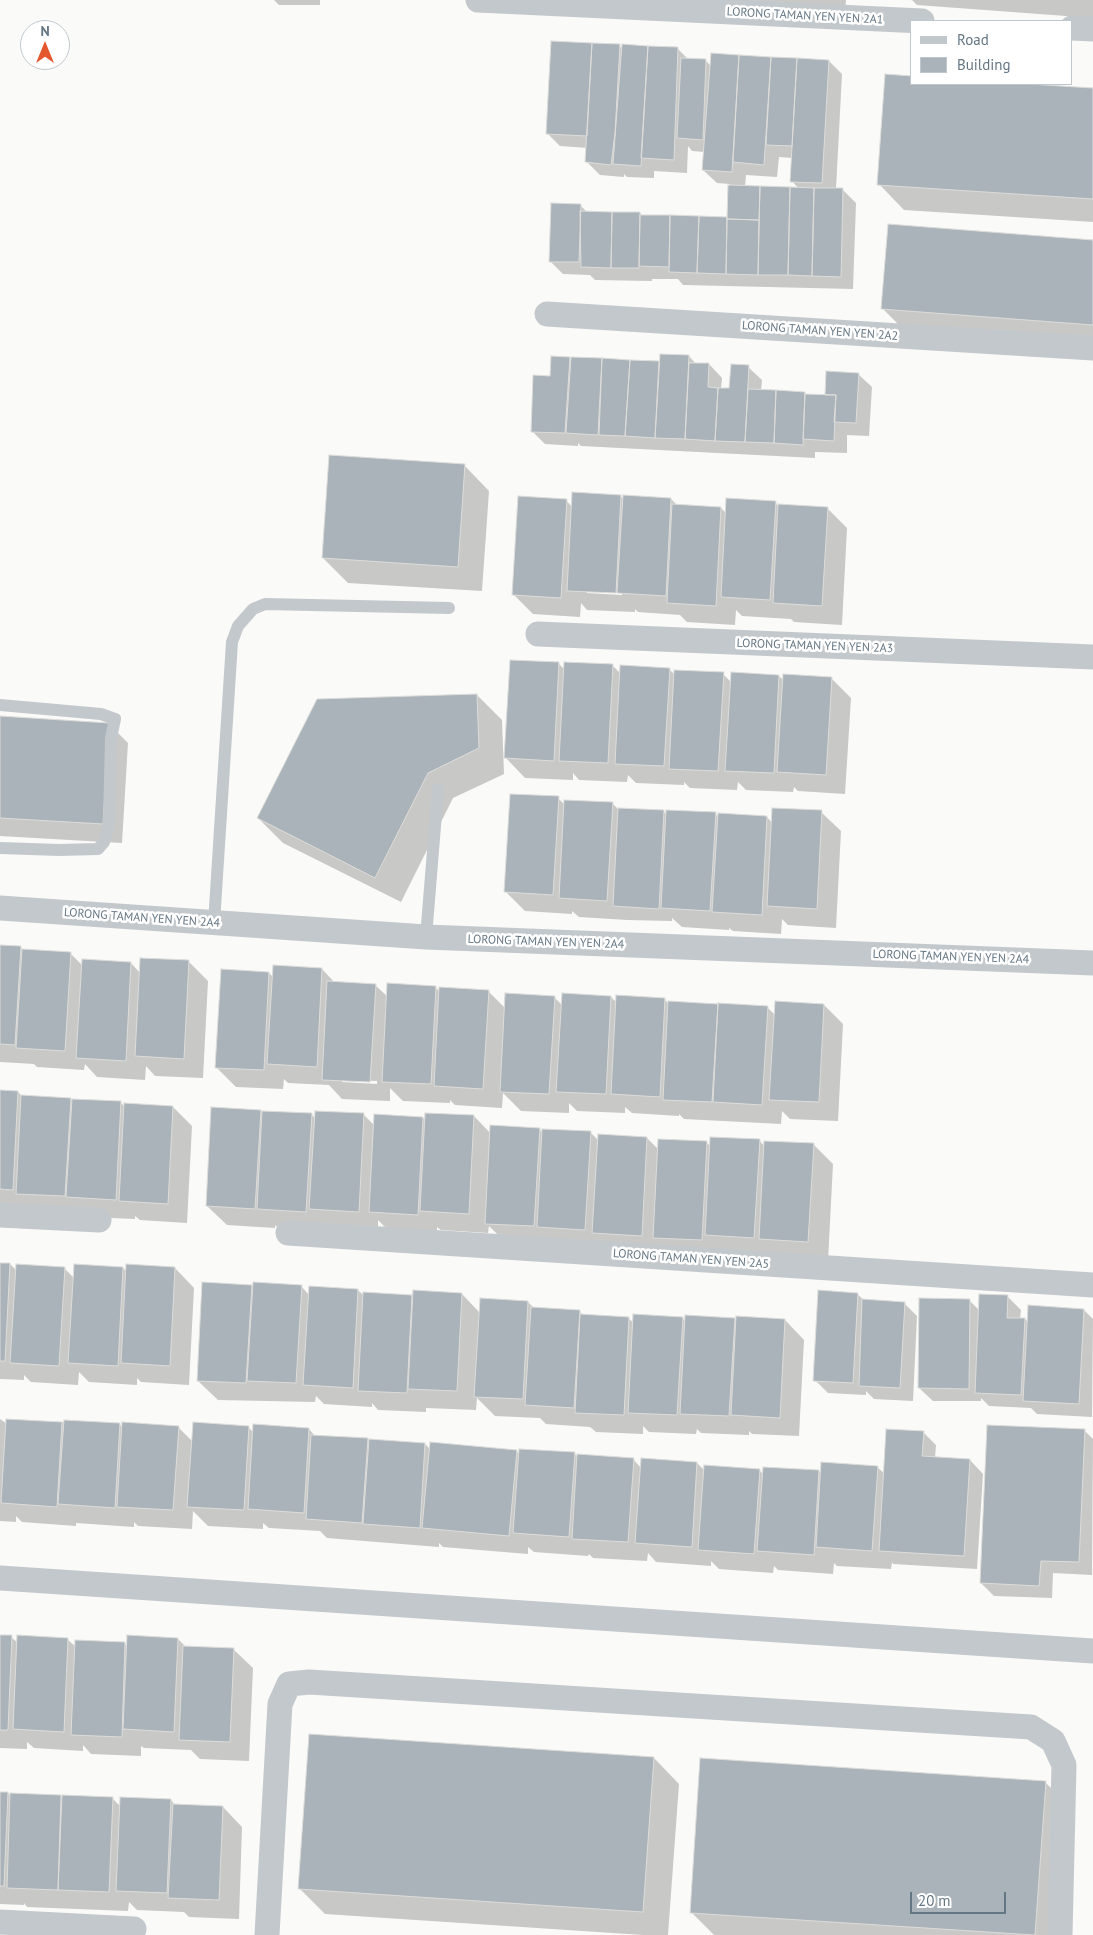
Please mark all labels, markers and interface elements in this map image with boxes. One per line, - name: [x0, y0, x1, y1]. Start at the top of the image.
- street label: LORONG TAMAN YEN YEN 2A1: [726, 5, 884, 27]
- north arrow: [20, 20, 70, 70]
- legend: [910, 20, 1073, 85]
- text: N: [40, 22, 50, 40]
- text: Road: [957, 30, 989, 49]
- text: Building: [957, 55, 1011, 74]
- street label: LORONG TAMAN YEN YEN 2A2: [741, 318, 899, 344]
- street label: LORONG TAMAN YEN YEN 2A3: [736, 636, 894, 656]
- street label: LORONG TAMAN YEN YEN 2A4: [63, 905, 221, 931]
- street label: LORONG TAMAN YEN YEN 2A4: [467, 932, 625, 952]
- street label: LORONG TAMAN YEN YEN 2A4: [872, 947, 1030, 967]
- street label: LORONG TAMAN YEN YEN 2A5: [612, 1246, 770, 1272]
- scale bar: [913, 1882, 1009, 1914]
- text: 20 m: [918, 1891, 951, 1910]

